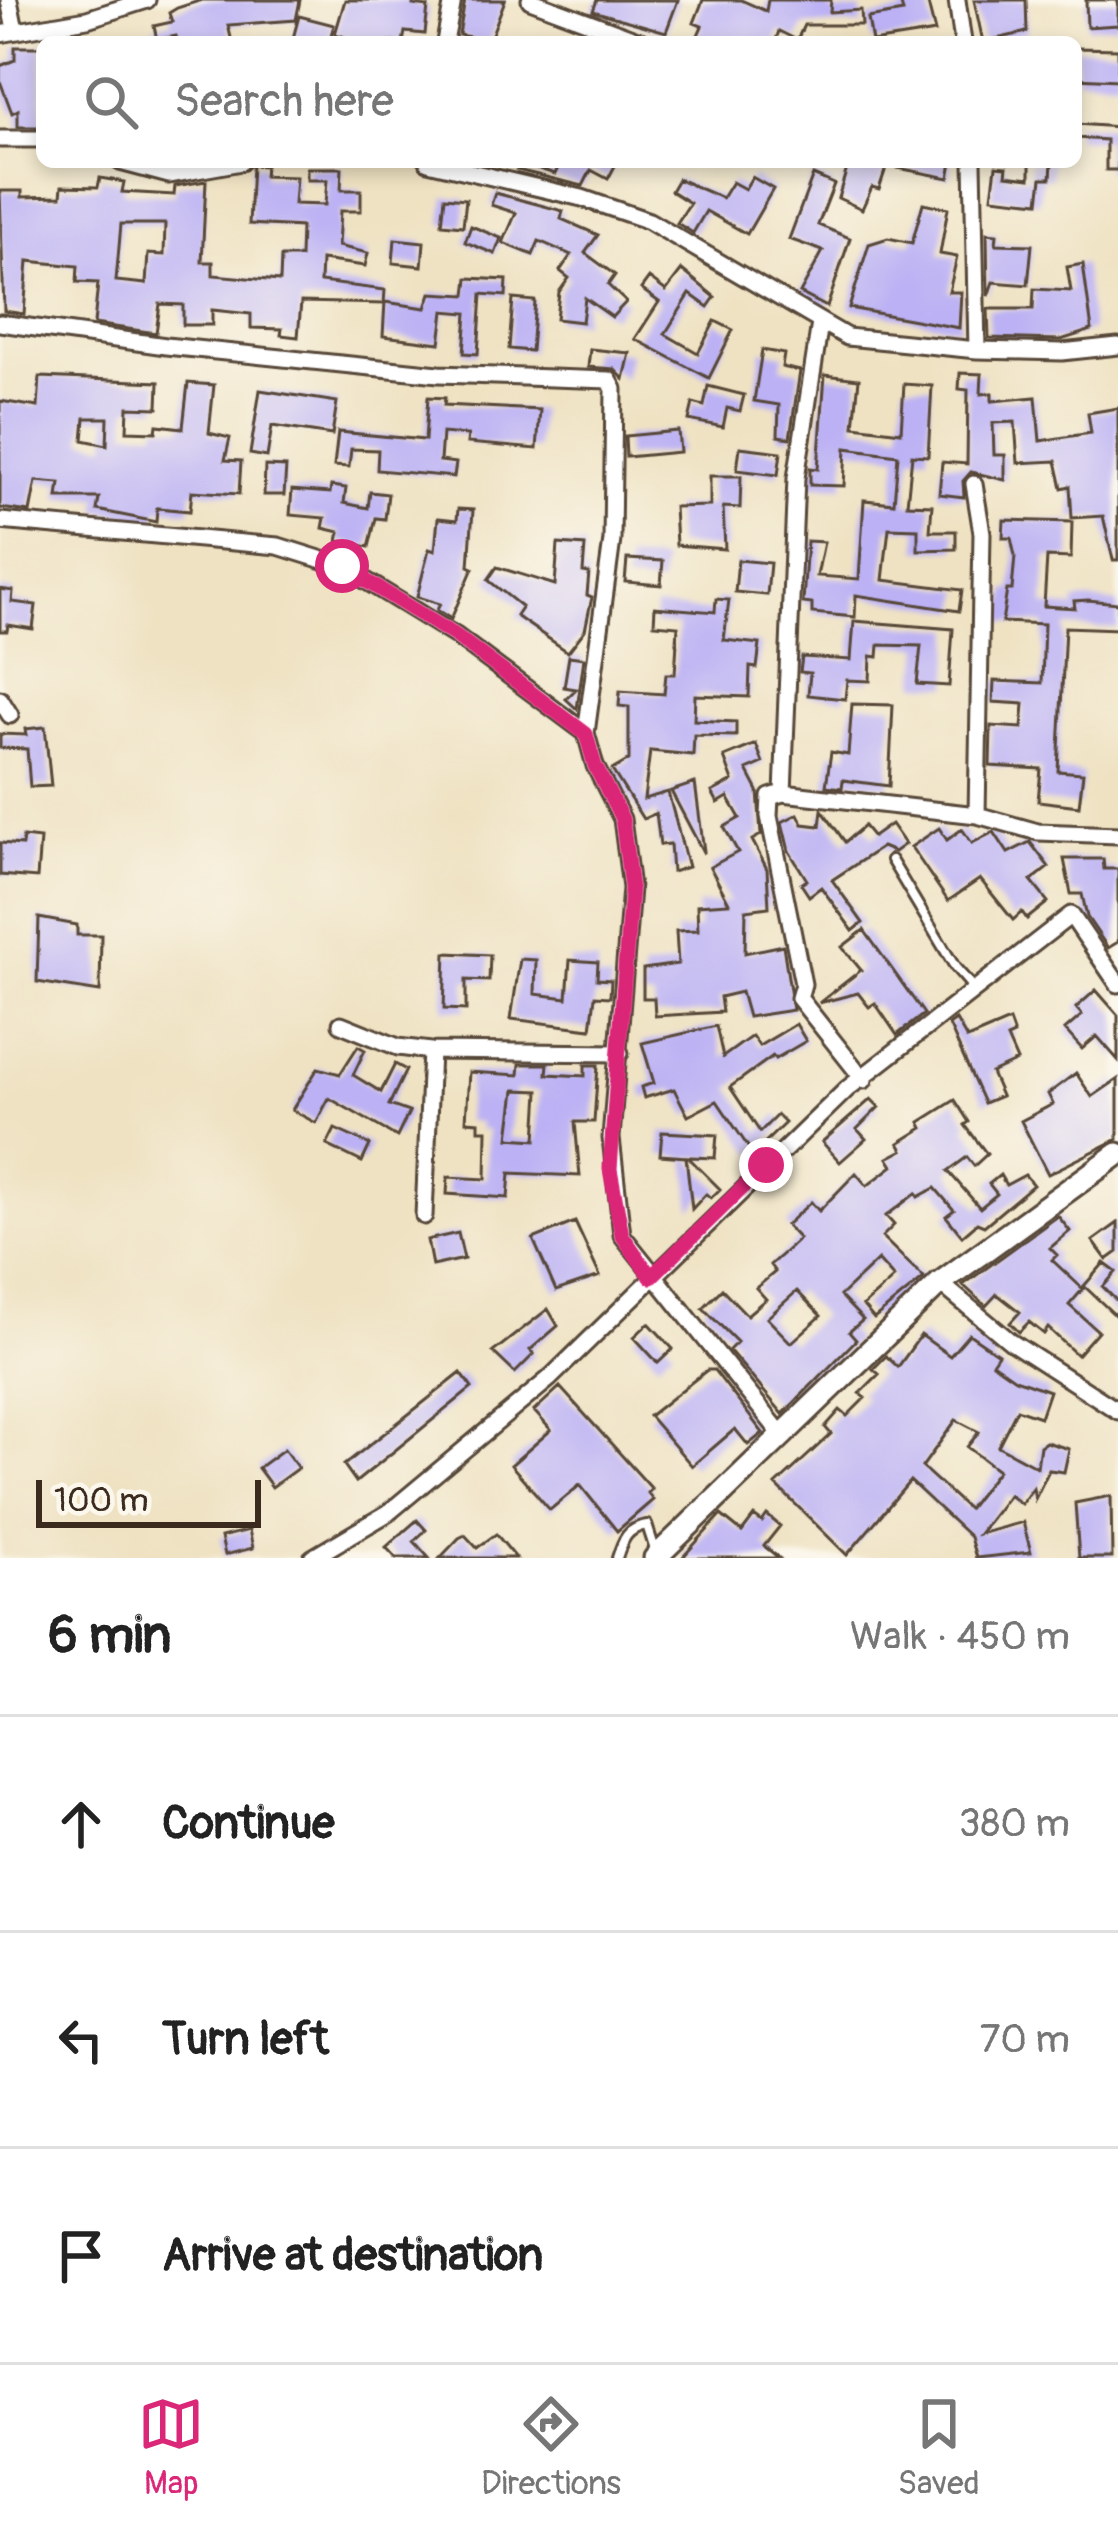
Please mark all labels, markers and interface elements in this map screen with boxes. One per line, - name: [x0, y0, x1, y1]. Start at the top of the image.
- search box: [36, 36, 1082, 168]
- icon: search: [78, 69, 144, 135]
- text: Search here: [174, 74, 394, 130]
- route start: [315, 539, 369, 593]
- route end: [739, 1138, 793, 1192]
- scale bar: [36, 1474, 261, 1527]
- text: 100 m: [54, 1480, 148, 1521]
- text: 6 min: [48, 1604, 171, 1668]
- text: Walk · 450 m: [850, 1612, 1070, 1661]
- icon: ahead: [48, 1791, 114, 1857]
- text: Continue: [162, 1796, 335, 1852]
- text: 380 m: [959, 1799, 1070, 1848]
- icon: left: [48, 2007, 114, 2073]
- text: Turn left: [162, 2012, 329, 2068]
- text: 70 m: [980, 2015, 1070, 2064]
- icon: arrive: [48, 2223, 114, 2289]
- text: Arrive at destination: [162, 2228, 543, 2284]
- tab: Map: [138, 2391, 204, 2504]
- tab: Directions: [481, 2391, 621, 2504]
- tab: Saved: [898, 2391, 980, 2504]

